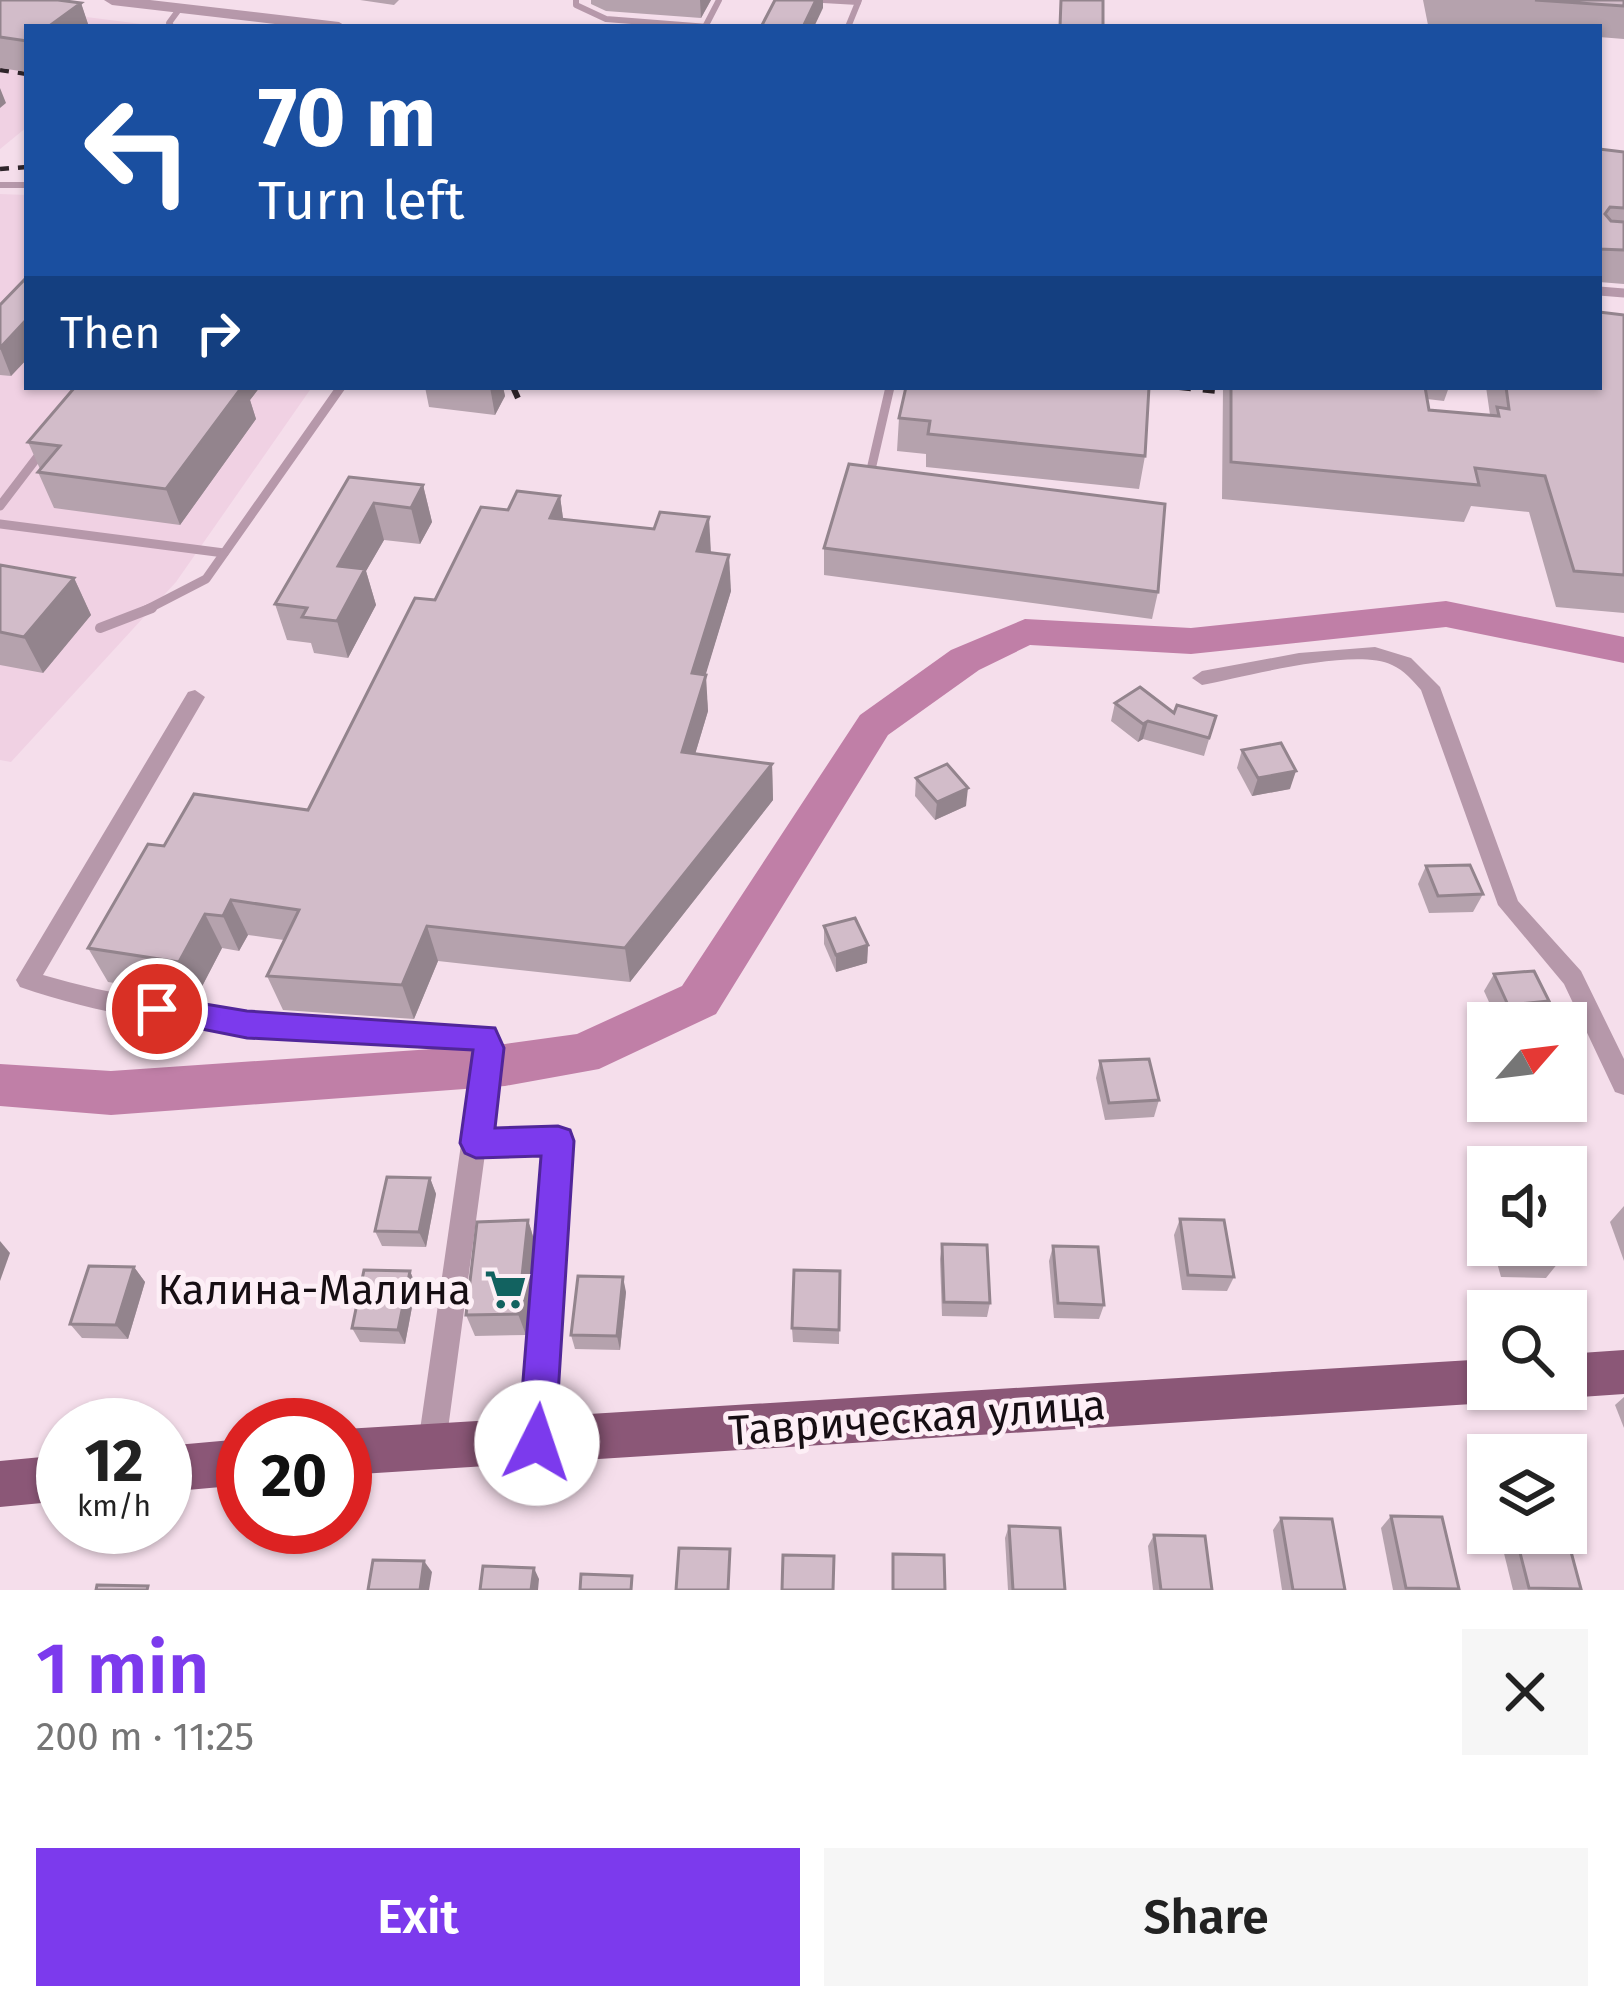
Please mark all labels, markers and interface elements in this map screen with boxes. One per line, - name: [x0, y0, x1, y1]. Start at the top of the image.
- text: 70 m: [258, 67, 436, 168]
- icon: left: [60, 72, 216, 228]
- text: Turn left: [258, 169, 465, 233]
- icon: right: [185, 300, 251, 366]
- text: Then: [60, 306, 161, 360]
- pin: [106, 958, 208, 1060]
- icon: arrive: [124, 976, 190, 1042]
- north arrow: [1467, 1002, 1587, 1122]
- map controls: [1467, 1002, 1587, 1554]
- button: sound: [1467, 1146, 1587, 1266]
- place label: Калина-Малина: [157, 1265, 471, 1315]
- supermarket icon: Калина-Малина: [482, 1267, 528, 1313]
- button: search: [1467, 1290, 1587, 1410]
- position arrow: [474, 1380, 600, 1506]
- street label: Таврическая улица: [727, 1380, 1107, 1456]
- speed limit sign: 20: [216, 1398, 372, 1554]
- text: 12: [85, 1425, 143, 1497]
- button: layers: [1467, 1434, 1587, 1554]
- text: km/h: [77, 1488, 151, 1524]
- text: 1 min: [36, 1626, 209, 1712]
- button: close: [1462, 1629, 1588, 1755]
- text: 200 m · 11:25: [36, 1714, 254, 1760]
- button: Exit: [36, 1848, 800, 1986]
- button: Share: [824, 1848, 1588, 1986]

